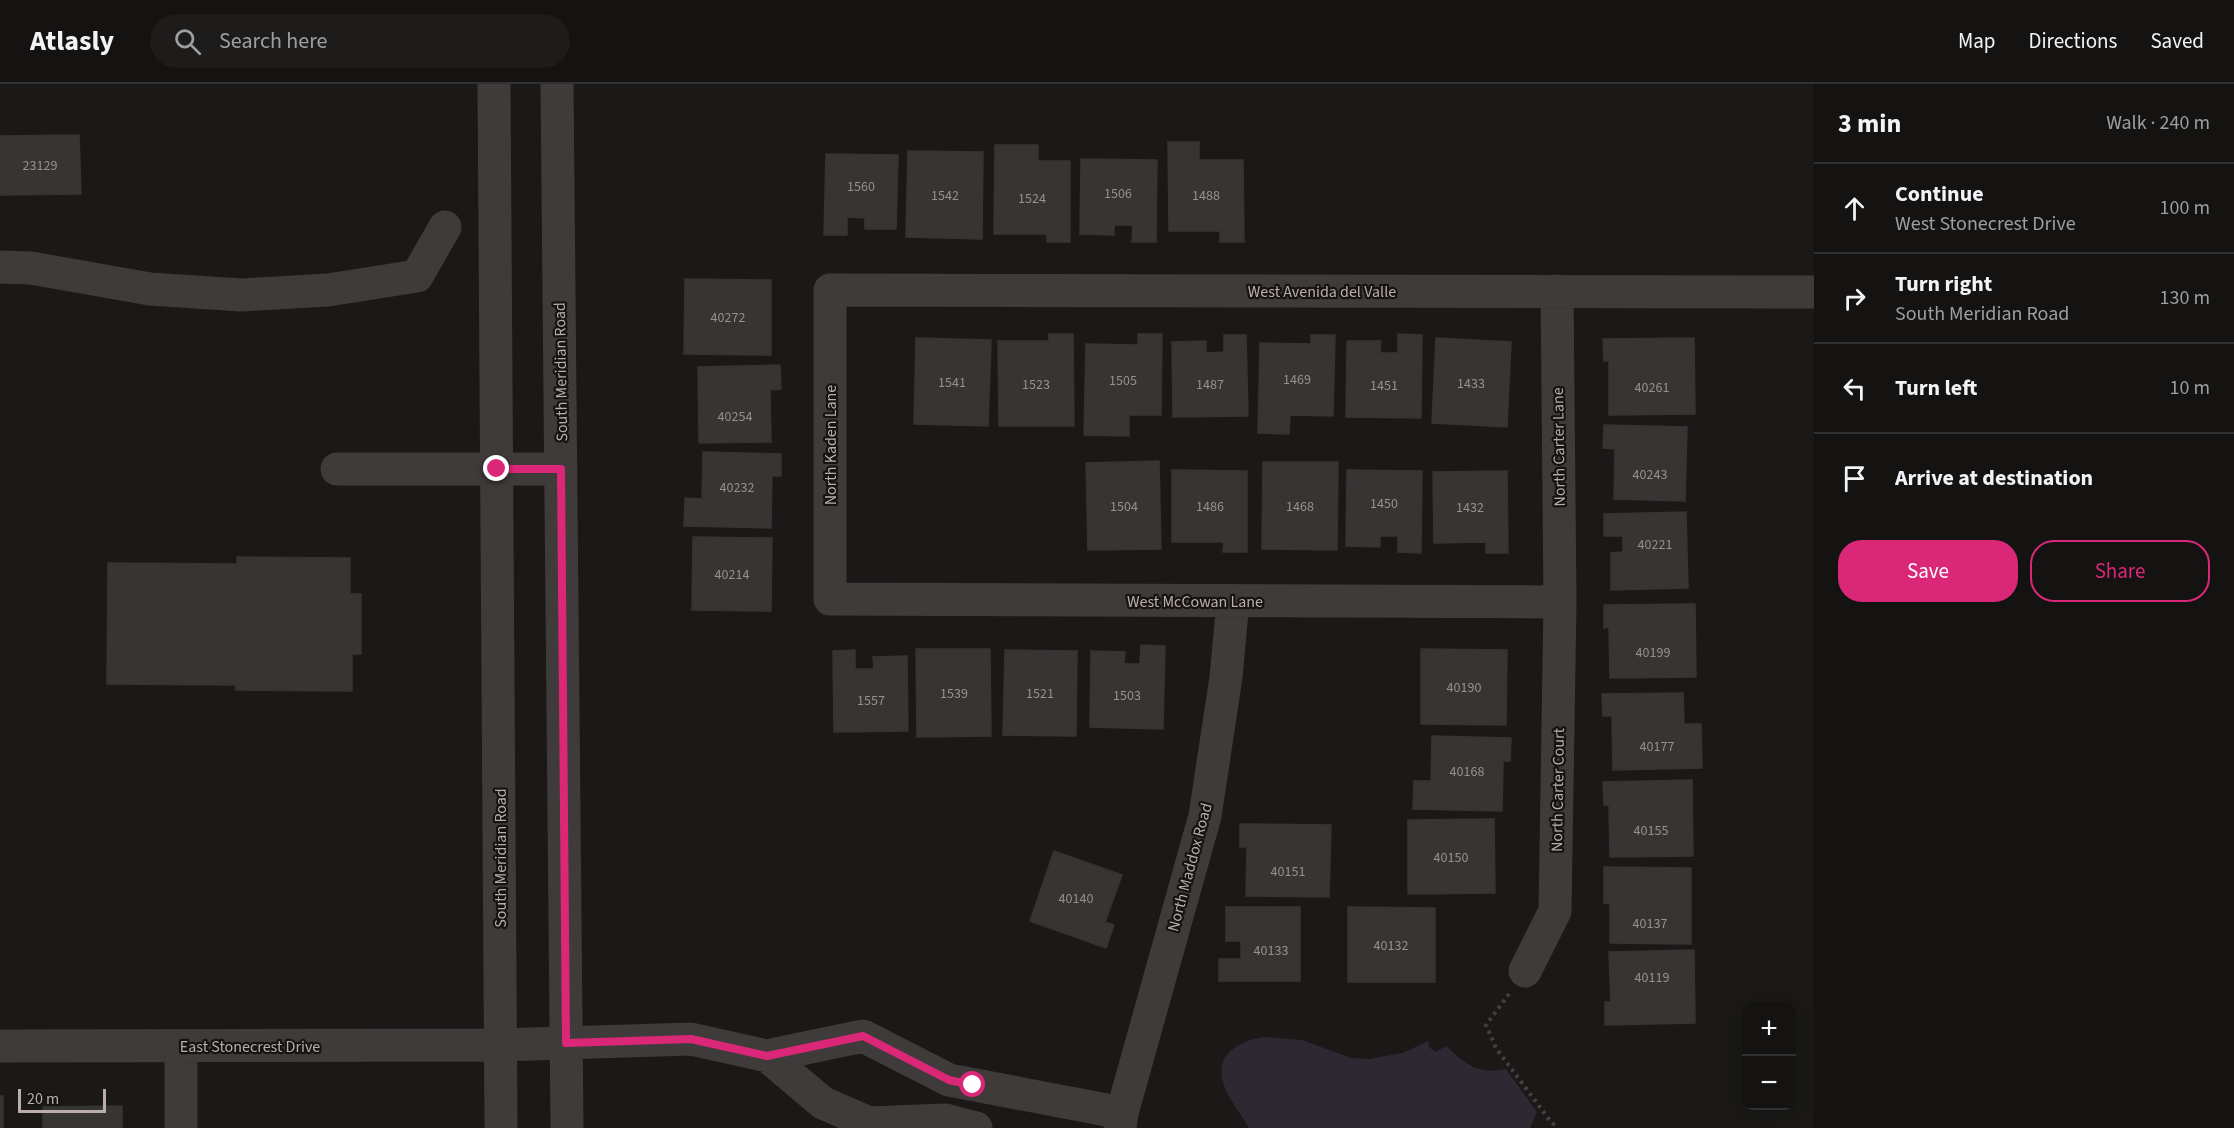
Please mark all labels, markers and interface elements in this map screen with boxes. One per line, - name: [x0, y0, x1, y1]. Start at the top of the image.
- search box: [150, 14, 570, 68]
- text: Atlasly: [30, 21, 114, 61]
- icon: search: [171, 25, 204, 58]
- text: Search here: [219, 25, 328, 57]
- text: Map: [1958, 26, 1996, 56]
- text: Directions: [2029, 26, 2117, 56]
- text: Saved: [2150, 26, 2204, 56]
- text: 3 min: [1838, 105, 1901, 142]
- text: Walk · 240 m: [2106, 109, 2210, 137]
- house number: 23129: [23, 156, 57, 176]
- house number: 1560: [847, 177, 875, 197]
- text: Continue: [1895, 178, 1984, 210]
- house number: 1506: [1104, 184, 1132, 204]
- house number: 1542: [931, 186, 959, 206]
- house number: 1488: [1192, 186, 1220, 206]
- house number: 1524: [1018, 189, 1046, 209]
- icon: ahead: [1838, 192, 1871, 225]
- text: 100 m: [2160, 194, 2210, 222]
- text: West Stonecrest Drive: [1895, 210, 2076, 238]
- text: Turn right: [1895, 268, 1992, 300]
- street label: West Avenida del Valle: [1248, 281, 1396, 303]
- icon: right: [1838, 282, 1871, 315]
- text: 130 m: [2160, 284, 2210, 312]
- text: South Meridian Road: [1895, 300, 2069, 328]
- street label: South Meridian Road: [549, 302, 573, 442]
- house number: 40272: [711, 308, 745, 328]
- house number: 1469: [1283, 370, 1311, 390]
- house number: 1505: [1109, 371, 1137, 391]
- icon: left: [1838, 372, 1871, 405]
- text: Turn left: [1895, 372, 1977, 404]
- house number: 1541: [938, 373, 966, 393]
- house number: 1433: [1457, 374, 1485, 394]
- text: 10 m: [2170, 374, 2210, 402]
- house number: 1523: [1022, 375, 1050, 395]
- house number: 1487: [1196, 375, 1224, 395]
- house number: 1451: [1370, 376, 1398, 396]
- house number: 40261: [1635, 378, 1669, 398]
- street label: North Kaden Lane: [820, 385, 842, 505]
- street label: North Carter Lane: [1547, 387, 1571, 507]
- house number: 40254: [718, 407, 752, 427]
- route end: [483, 455, 509, 481]
- icon: arrive: [1838, 462, 1871, 495]
- text: Arrive at destination: [1895, 462, 2093, 494]
- house number: 40243: [1633, 465, 1667, 485]
- house number: 40232: [720, 478, 754, 498]
- house number: 1450: [1370, 494, 1398, 514]
- house number: 1504: [1110, 497, 1138, 517]
- house number: 1486: [1196, 497, 1224, 517]
- house number: 1468: [1286, 497, 1314, 517]
- house number: 1432: [1456, 498, 1484, 518]
- house number: 40221: [1638, 535, 1672, 555]
- button: Save: [1838, 540, 2018, 602]
- button: Share: [2030, 540, 2210, 602]
- house number: 40214: [715, 565, 749, 585]
- street label: West McCowan Lane: [1127, 591, 1263, 613]
- house number: 40199: [1636, 643, 1670, 663]
- house number: 40190: [1447, 678, 1481, 698]
- house number: 1539: [940, 684, 968, 704]
- house number: 1521: [1026, 684, 1054, 704]
- house number: 1503: [1113, 686, 1141, 706]
- house number: 1557: [857, 691, 885, 711]
- street label: North Carter Court: [1546, 727, 1570, 852]
- house number: 40177: [1640, 737, 1674, 757]
- house number: 40168: [1450, 762, 1484, 782]
- street label: South Meridian Road: [490, 788, 512, 928]
- street label: North Maddox Road: [1162, 800, 1218, 934]
- house number: 40155: [1634, 821, 1668, 841]
- house number: 40150: [1434, 848, 1468, 868]
- house number: 40151: [1271, 862, 1305, 882]
- house number: 40140: [1059, 889, 1093, 909]
- house number: 40137: [1633, 914, 1667, 934]
- house number: 40132: [1374, 936, 1408, 956]
- house number: 40133: [1254, 941, 1288, 961]
- house number: 40119: [1635, 968, 1669, 988]
- map controls: [1742, 1002, 1796, 1110]
- button: +: [1742, 1002, 1796, 1056]
- street label: East Stonecrest Drive: [180, 1036, 320, 1058]
- button: −: [1742, 1056, 1796, 1110]
- route start: [959, 1071, 985, 1097]
- scale bar: [18, 1086, 106, 1114]
- text: 20 m: [27, 1088, 59, 1110]

